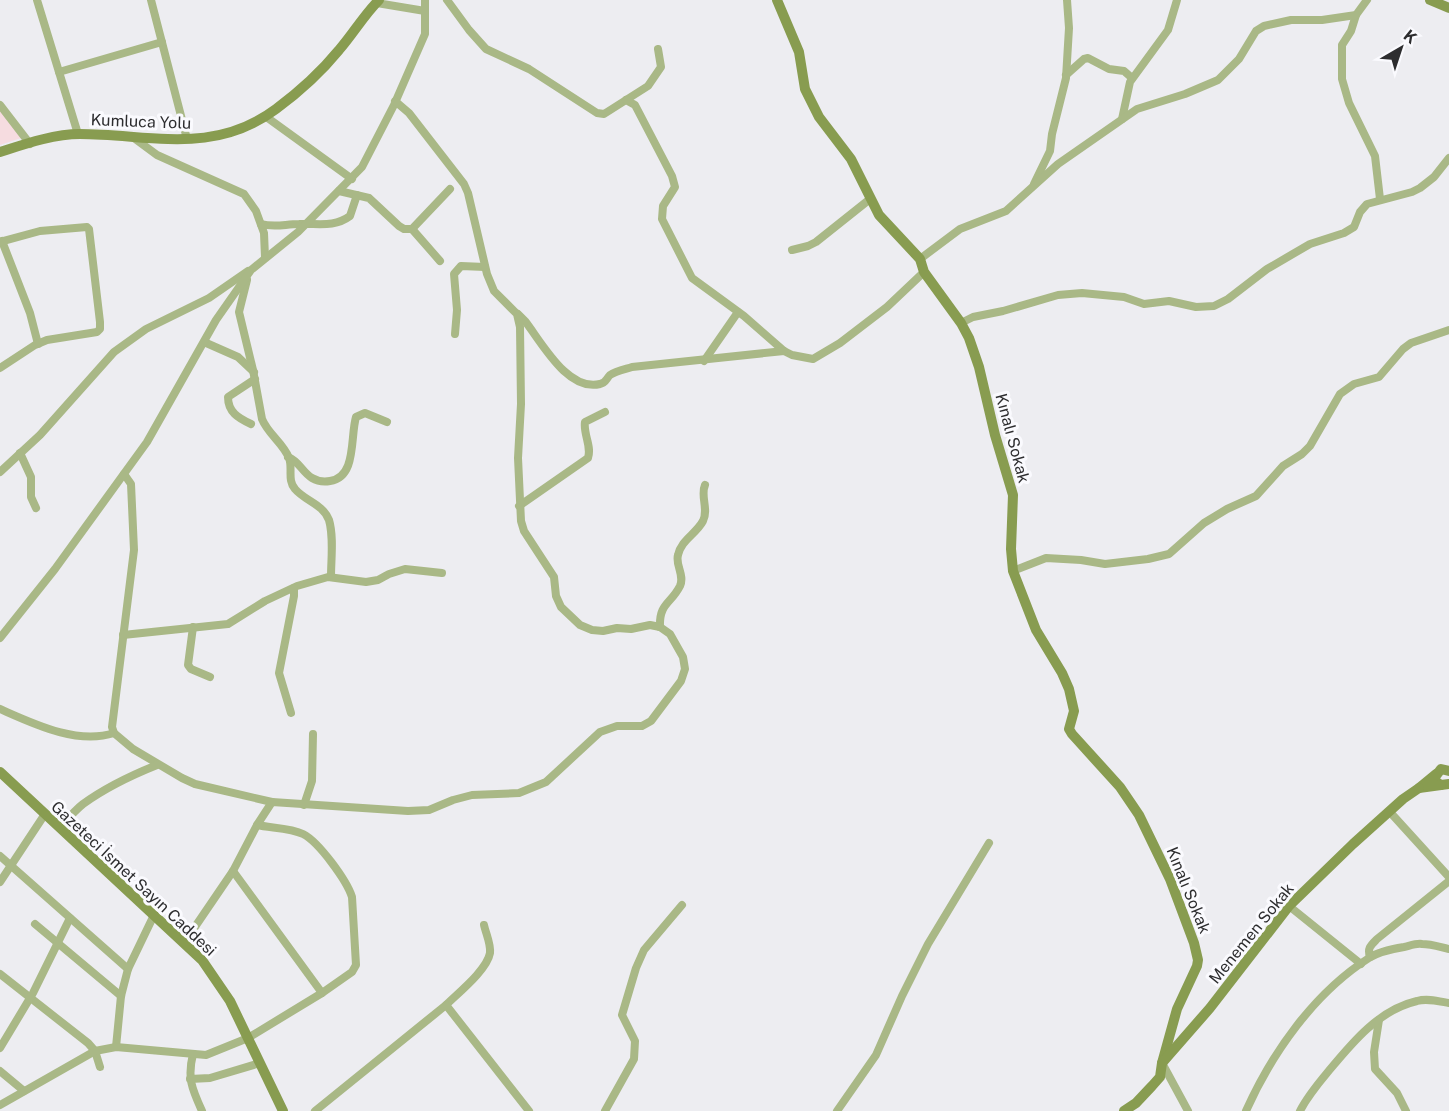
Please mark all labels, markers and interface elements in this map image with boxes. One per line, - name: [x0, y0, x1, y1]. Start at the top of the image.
- north arrow: [1371, 18, 1431, 78]
- text: K: [1400, 26, 1421, 48]
- street label: Kumluca Yolu: [90, 110, 192, 133]
- street label: Kınalı Sokak: [991, 391, 1034, 485]
- street label: Gazeteci İsmet Sayın Caddesi: [47, 796, 221, 960]
- street label: Kınalı Sokak: [1163, 844, 1215, 936]
- street label: Menemen Sokak: [1205, 879, 1298, 987]

